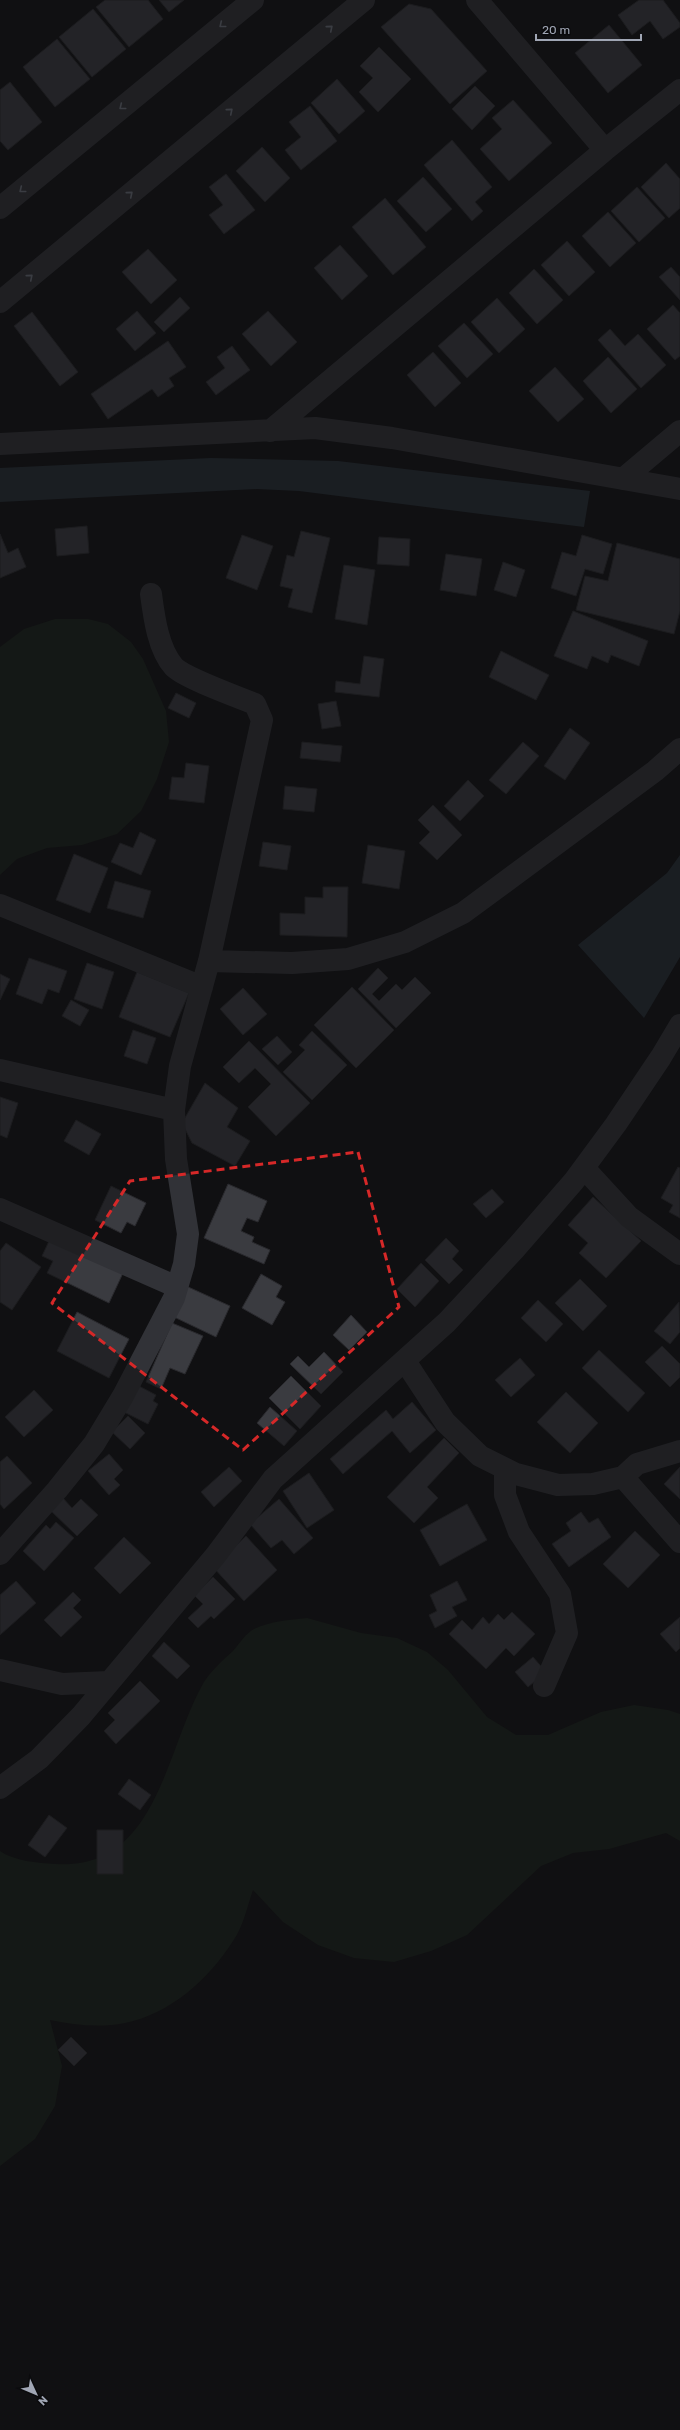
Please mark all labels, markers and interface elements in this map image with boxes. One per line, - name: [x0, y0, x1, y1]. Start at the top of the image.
- scale bar: [536, 16, 641, 42]
- one-way arrow: [220, 20, 227, 27]
- text: 20 m: [542, 23, 570, 37]
- one-way arrow: [326, 26, 333, 33]
- one-way arrow: [119, 103, 127, 110]
- one-way arrow: [226, 109, 233, 116]
- one-way arrow: [19, 185, 26, 192]
- one-way arrow: [125, 192, 133, 199]
- one-way arrow: [25, 275, 33, 282]
- north arrow: [16, 2374, 56, 2414]
- text: N: [35, 2393, 50, 2408]

